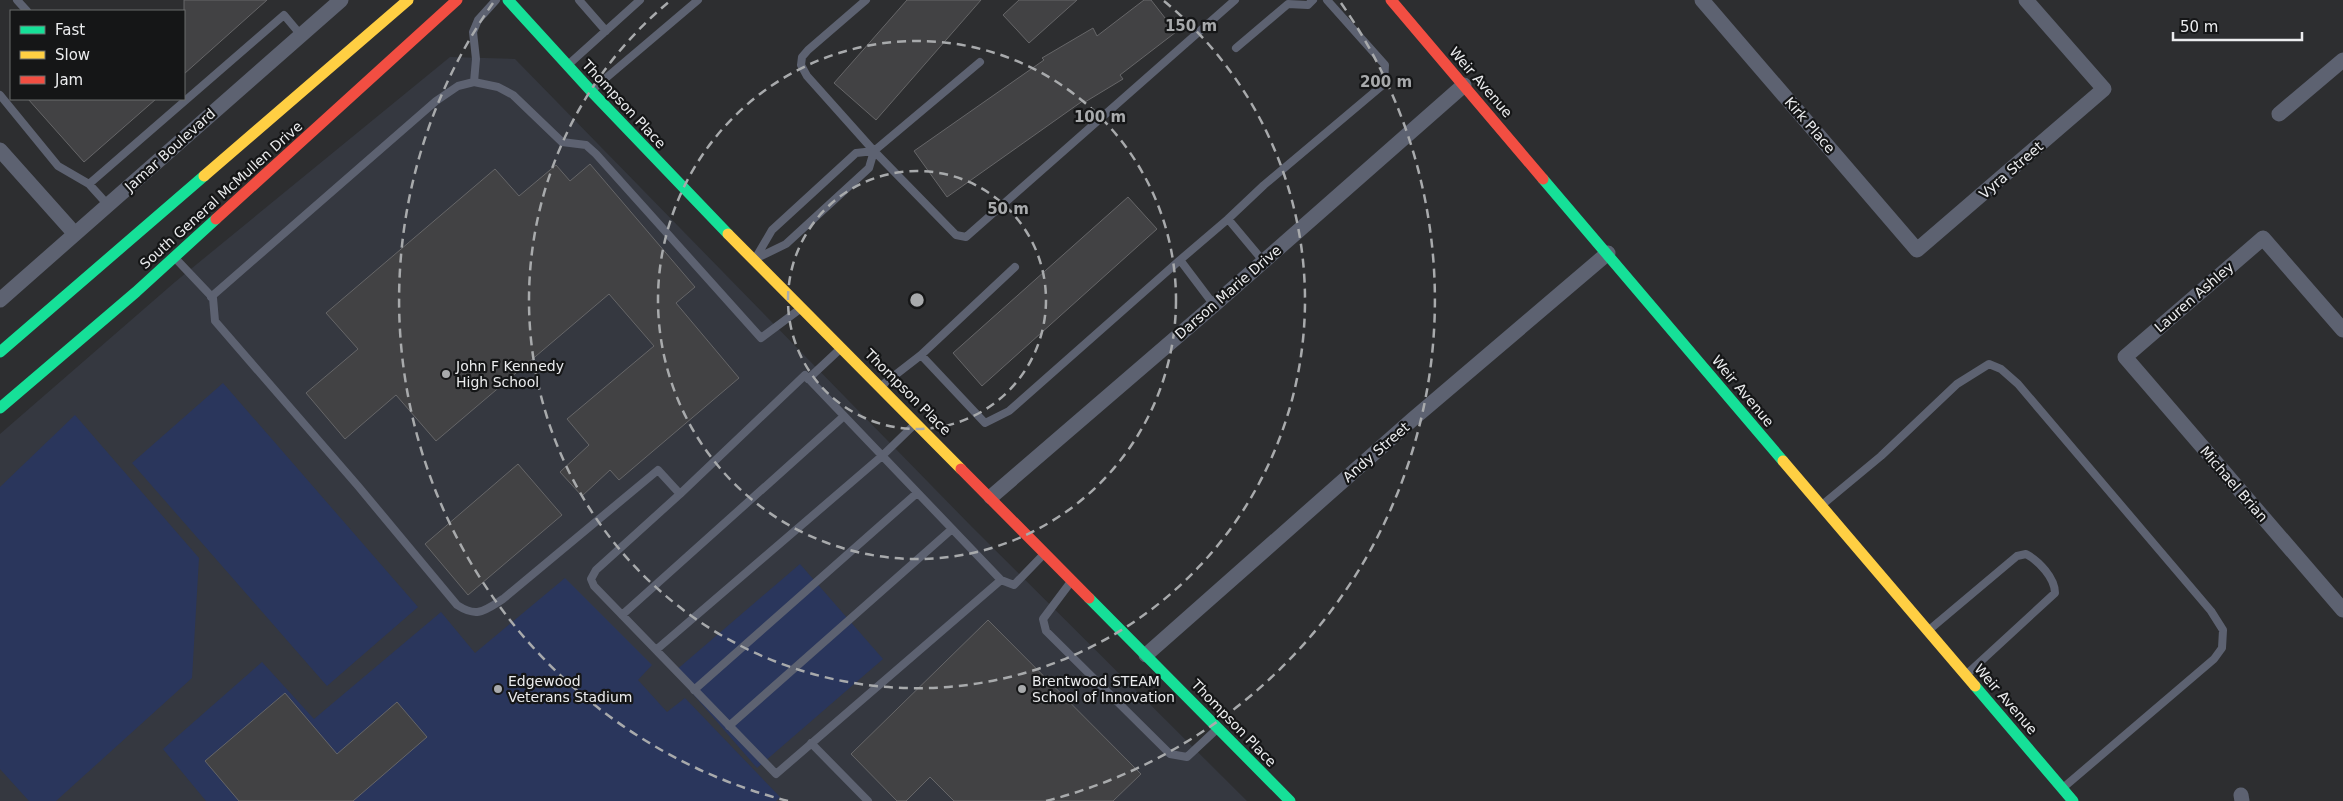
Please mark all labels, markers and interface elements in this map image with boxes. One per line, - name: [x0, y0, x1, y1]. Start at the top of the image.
- legend: [10, 10, 185, 100]
- scale bar: [2173, 10, 2302, 42]
- text: 150 m: [1165, 17, 1217, 35]
- text: 50 m: [2180, 18, 2218, 36]
- text: Fast: [55, 21, 85, 39]
- street label: Weir Avenue: [1446, 44, 1516, 120]
- text: Slow: [55, 46, 90, 64]
- street label: Thompson Place: [578, 56, 669, 151]
- text: Jam: [54, 71, 83, 89]
- text: 200 m: [1360, 73, 1412, 91]
- street label: Kirk Place: [1781, 94, 1839, 156]
- street label: Jamar Boulevard: [121, 105, 218, 195]
- text: 100 m: [1074, 108, 1126, 126]
- street label: South General McMullen Drive: [137, 118, 305, 272]
- street label: Vyra Street: [1976, 138, 2046, 202]
- text: 50 m: [987, 200, 1029, 218]
- street label: Darson Marie Drive: [1172, 242, 1284, 342]
- street label: Lauren Ashley: [2151, 258, 2237, 336]
- centre of rings: [908, 291, 926, 309]
- street label: Thompson Place: [861, 345, 954, 438]
- street label: Weir Avenue: [1709, 352, 1777, 430]
- place label: John F Kennedy High School: [455, 358, 564, 390]
- marker: John F Kennedy High School: [440, 368, 452, 380]
- street label: Andy Street: [1340, 419, 1413, 485]
- street label: Michael Brian: [2197, 443, 2271, 525]
- street label: Weir Avenue: [1971, 661, 2041, 737]
- place label: Edgewood Veterans Stadium: [508, 673, 632, 705]
- place label: Brentwood STEAM School of Innovation: [1032, 673, 1175, 705]
- street label: Thompson Place: [1188, 675, 1280, 770]
- marker: Edgewood Veterans Stadium: [492, 683, 504, 695]
- marker: Brentwood STEAM School of Innovation: [1016, 683, 1028, 695]

